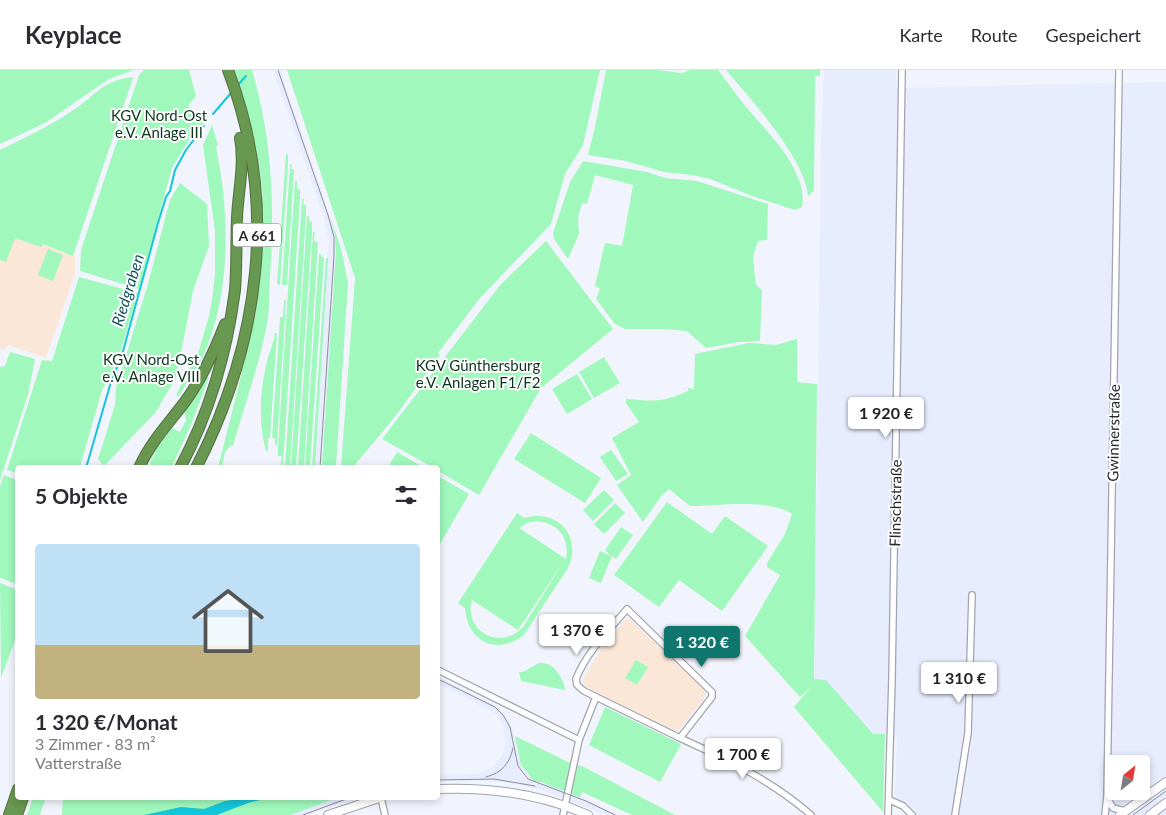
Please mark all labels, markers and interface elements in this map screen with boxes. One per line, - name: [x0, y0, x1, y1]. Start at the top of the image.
- text: Keyplace: [25, 20, 122, 49]
- text: Karte: [899, 24, 943, 46]
- text: Route: [971, 24, 1018, 46]
- text: Gespeichert: [1046, 24, 1141, 46]
- park label: KGV Nord-Ost e.V. Anlage III: [111, 106, 208, 141]
- road number: A 661: [233, 224, 281, 246]
- water label: Riedgraben: [107, 252, 147, 328]
- park label: KGV Nord-Ost e.V. Anlage VIII: [102, 350, 200, 385]
- park label: KGV Günthersburg e.V. Anlagen F1/F2: [416, 356, 540, 391]
- street label: Gwinnerstraße: [1103, 384, 1123, 482]
- pin: 1 920 €: [840, 396, 932, 439]
- text: 1 920 €: [859, 403, 913, 422]
- street label: Flinschstraße: [885, 459, 905, 547]
- icon: filters: [392, 481, 420, 509]
- text: 5 Objekte: [35, 483, 128, 508]
- icon: home: [183, 576, 273, 666]
- pin: 1 370 €: [531, 614, 623, 656]
- text: 1 370 €: [550, 620, 604, 639]
- pin: 1 320 €: [656, 626, 748, 668]
- text: 1 320 €: [675, 632, 729, 651]
- pin: 1 310 €: [913, 662, 1005, 704]
- text: 1 310 €: [932, 668, 986, 687]
- text: 1 320 €/Monat: [35, 709, 178, 734]
- text: 3 Zimmer · 83 m²: [35, 734, 156, 753]
- pin: 1 700 €: [697, 738, 789, 780]
- text: 1 700 €: [716, 744, 770, 763]
- text: Vatterstraße: [35, 753, 122, 772]
- north arrow: [1105, 755, 1150, 800]
- map controls: [1105, 755, 1150, 800]

